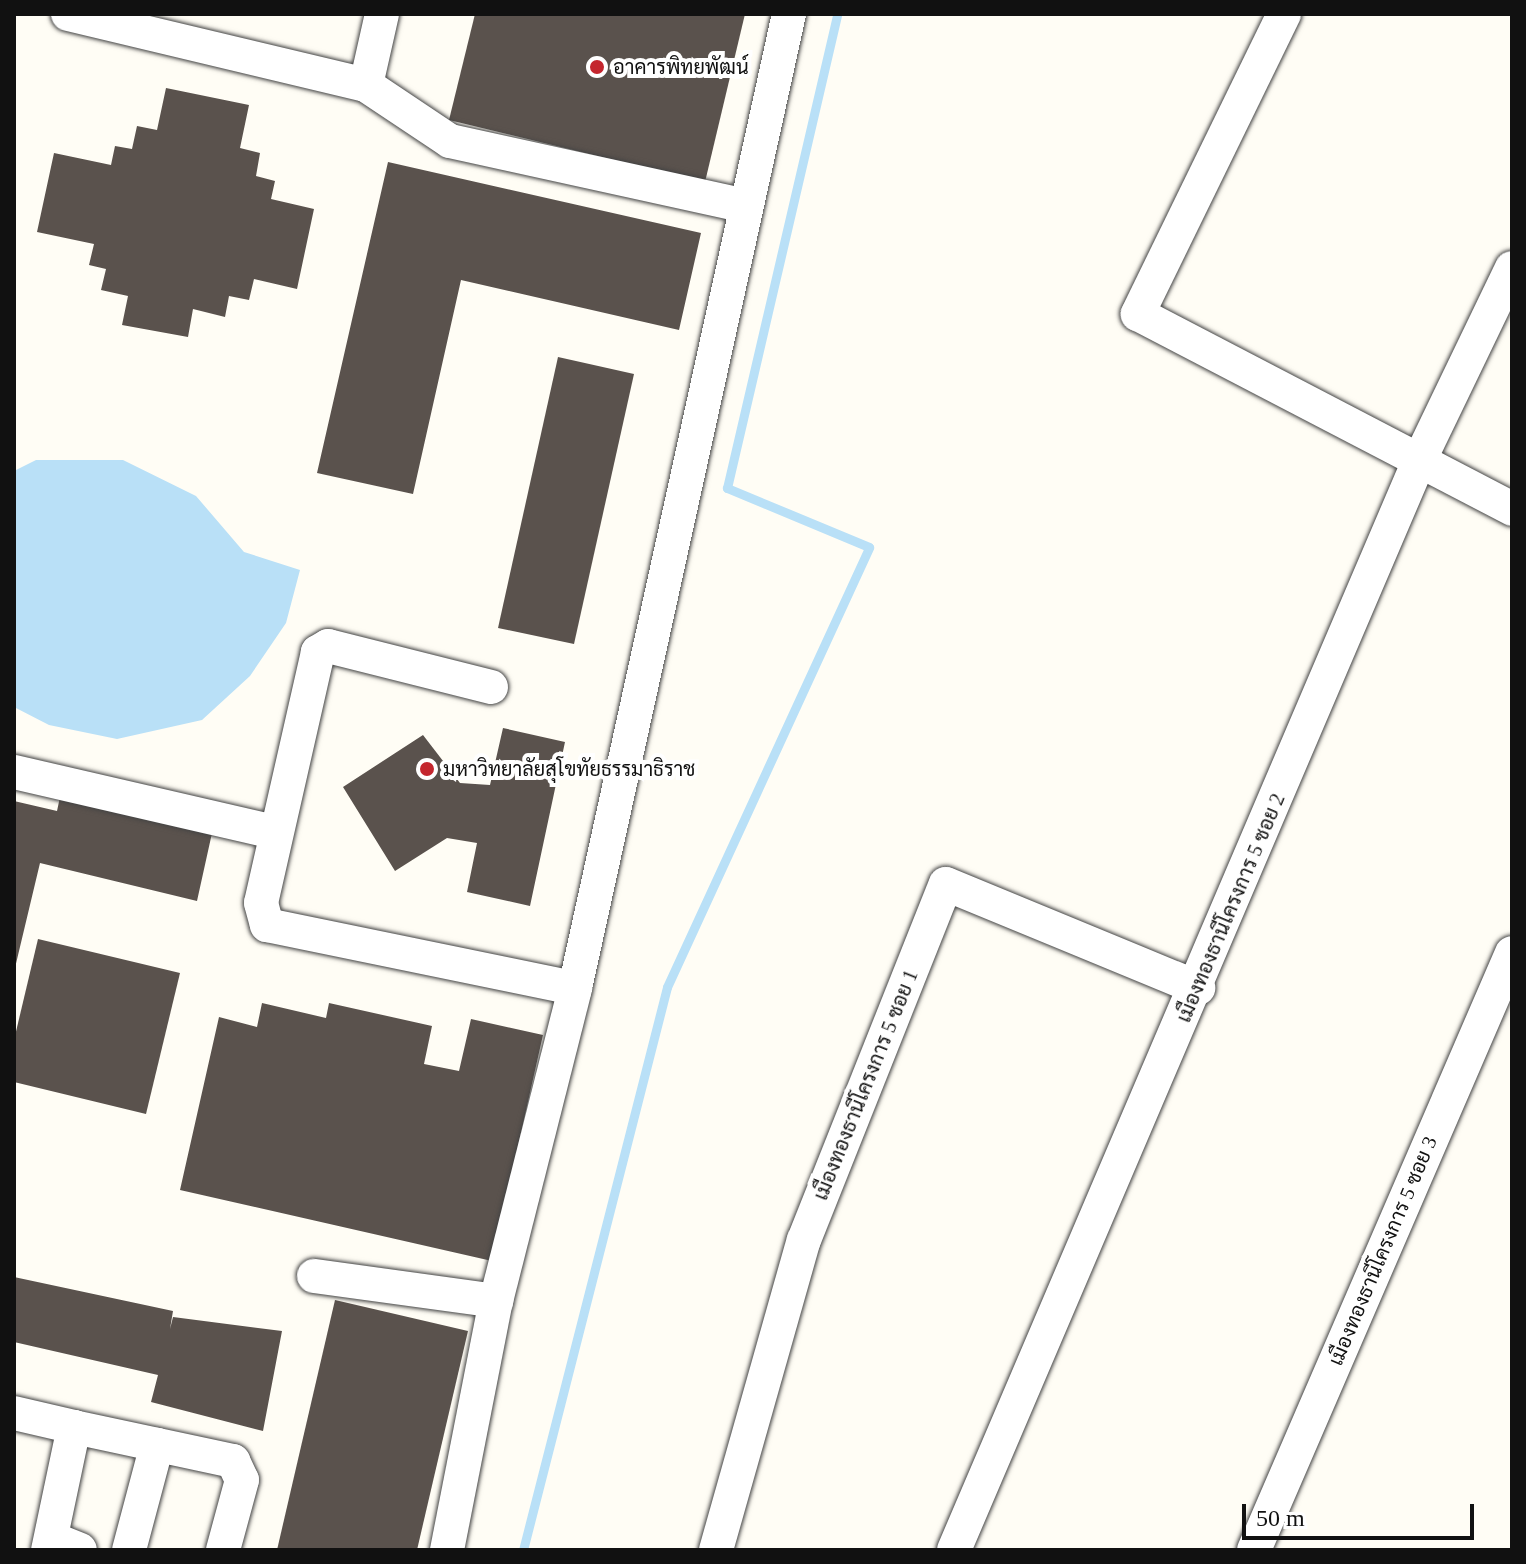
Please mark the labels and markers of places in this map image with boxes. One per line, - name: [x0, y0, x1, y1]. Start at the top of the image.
- place label: อาคารพิทยพัฒน์: [613, 55, 749, 79]
- marker: อาคารพิทยพัฒน์: [588, 58, 606, 76]
- place label: มหาวิทยาลัยสุโขทัยธรรมาธิราช: [443, 757, 695, 781]
- marker: มหาวิทยาลัยสุโขทัยธรรมาธิราช: [418, 760, 436, 778]

